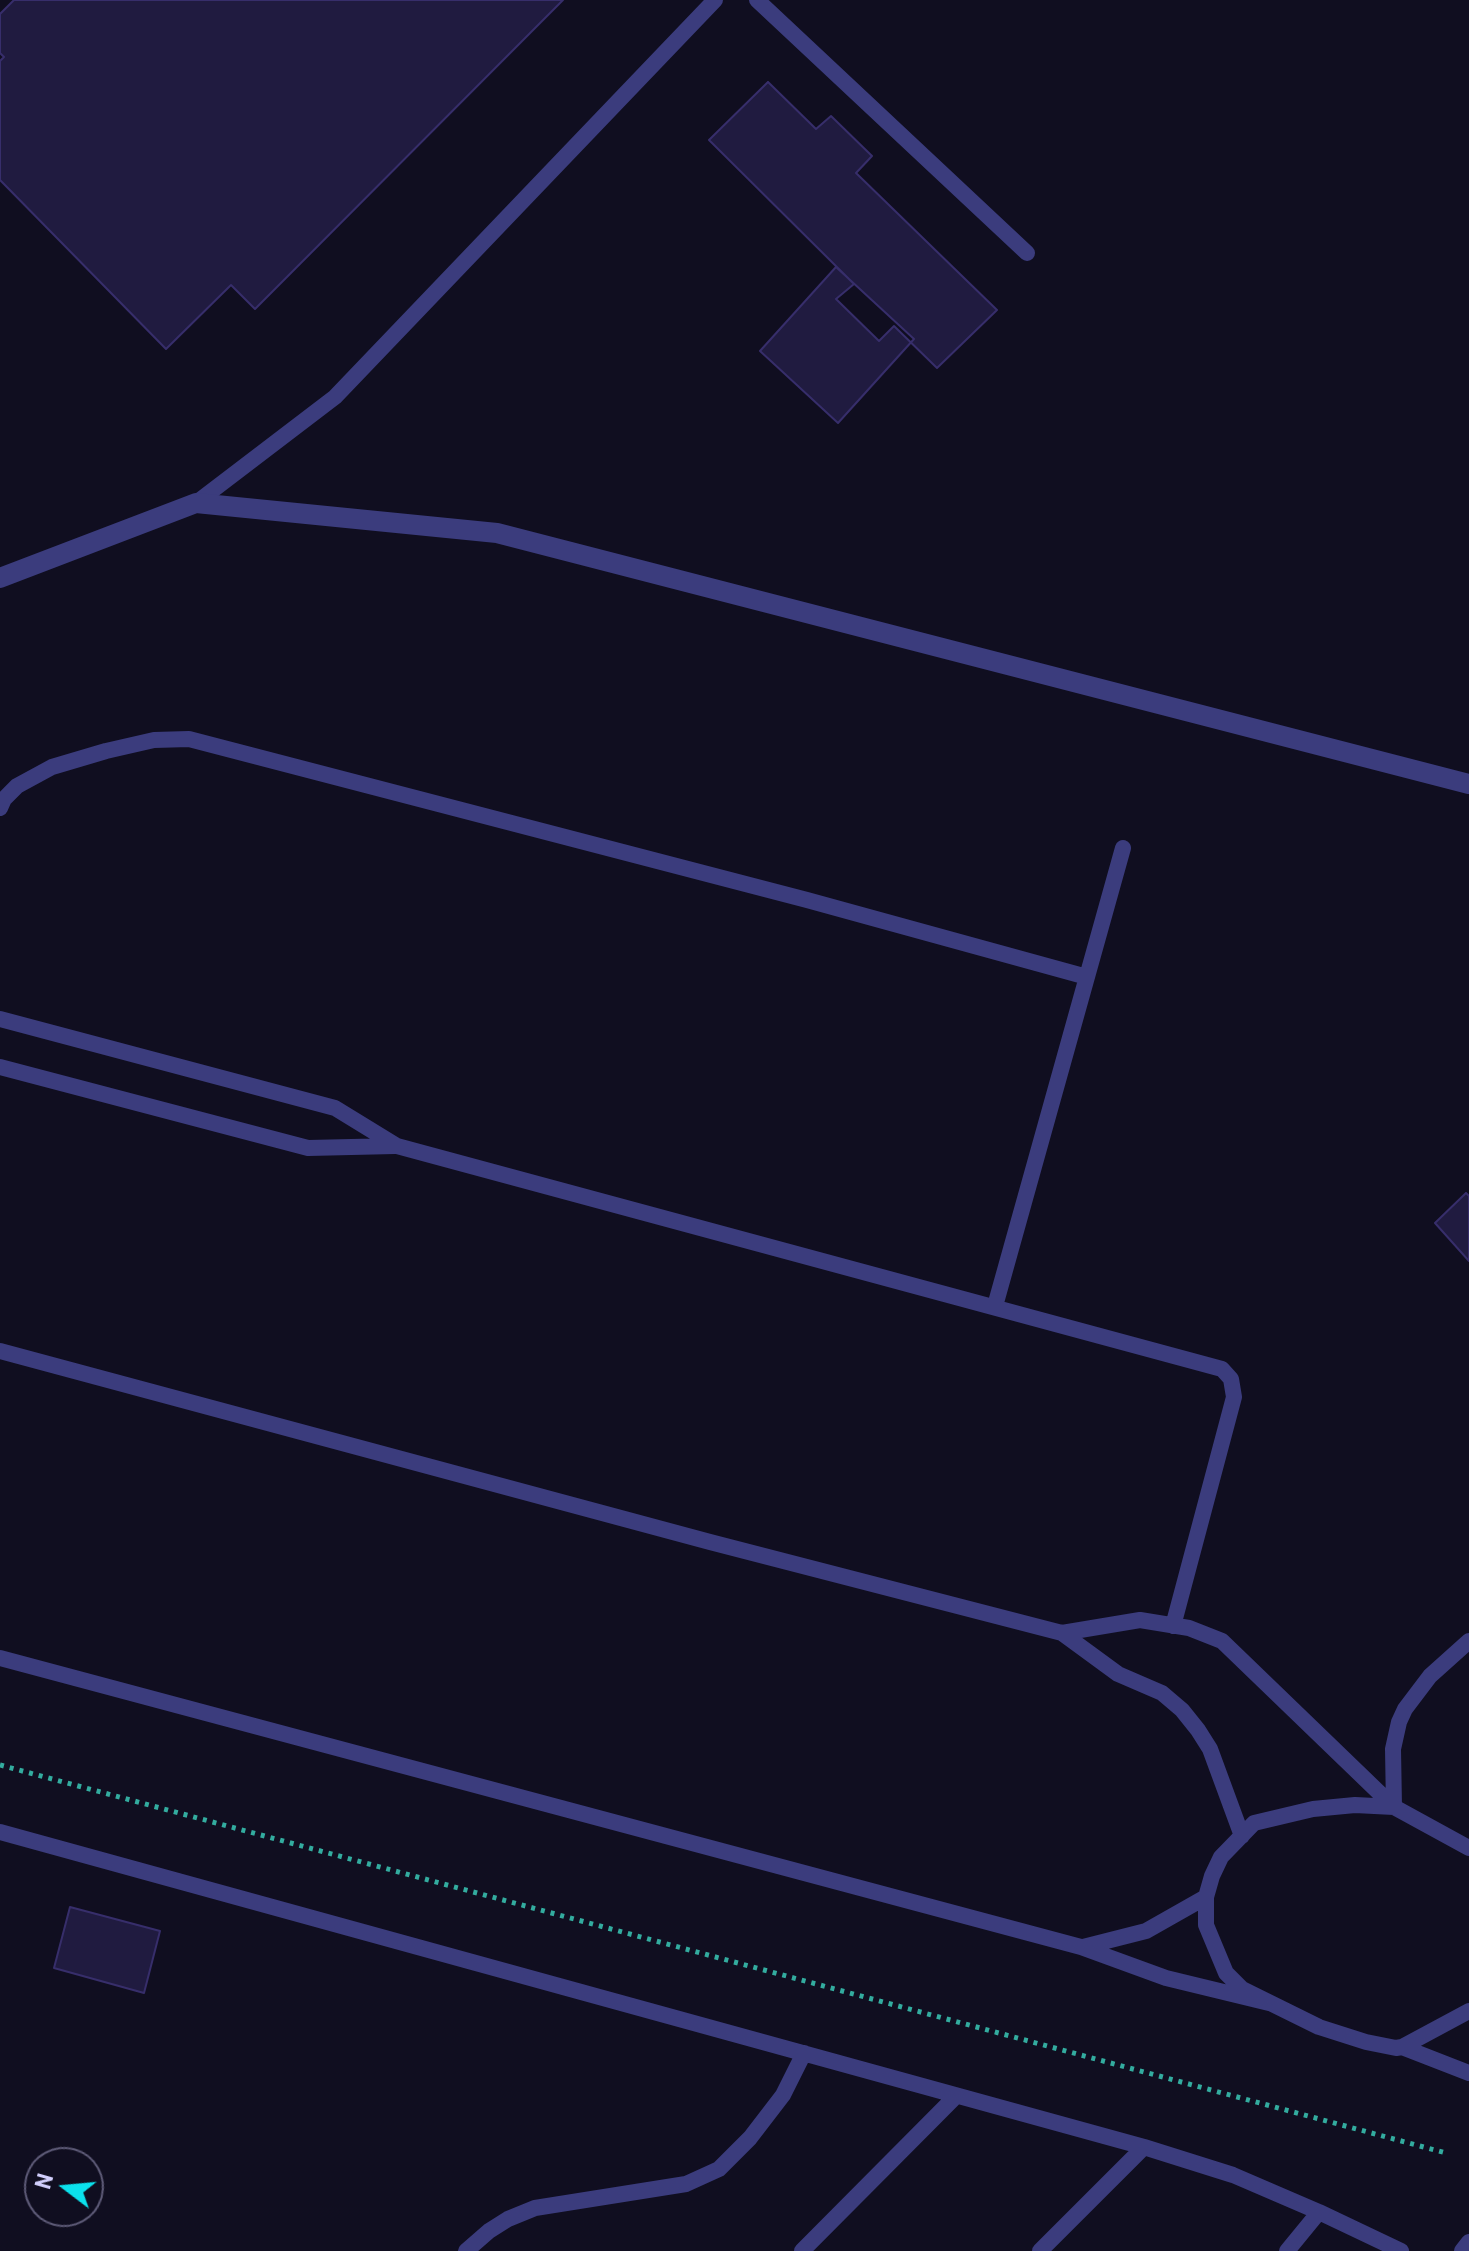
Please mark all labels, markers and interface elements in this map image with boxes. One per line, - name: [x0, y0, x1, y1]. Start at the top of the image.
- north arrow: [24, 2147, 104, 2227]
- text: N: [28, 2170, 57, 2192]

